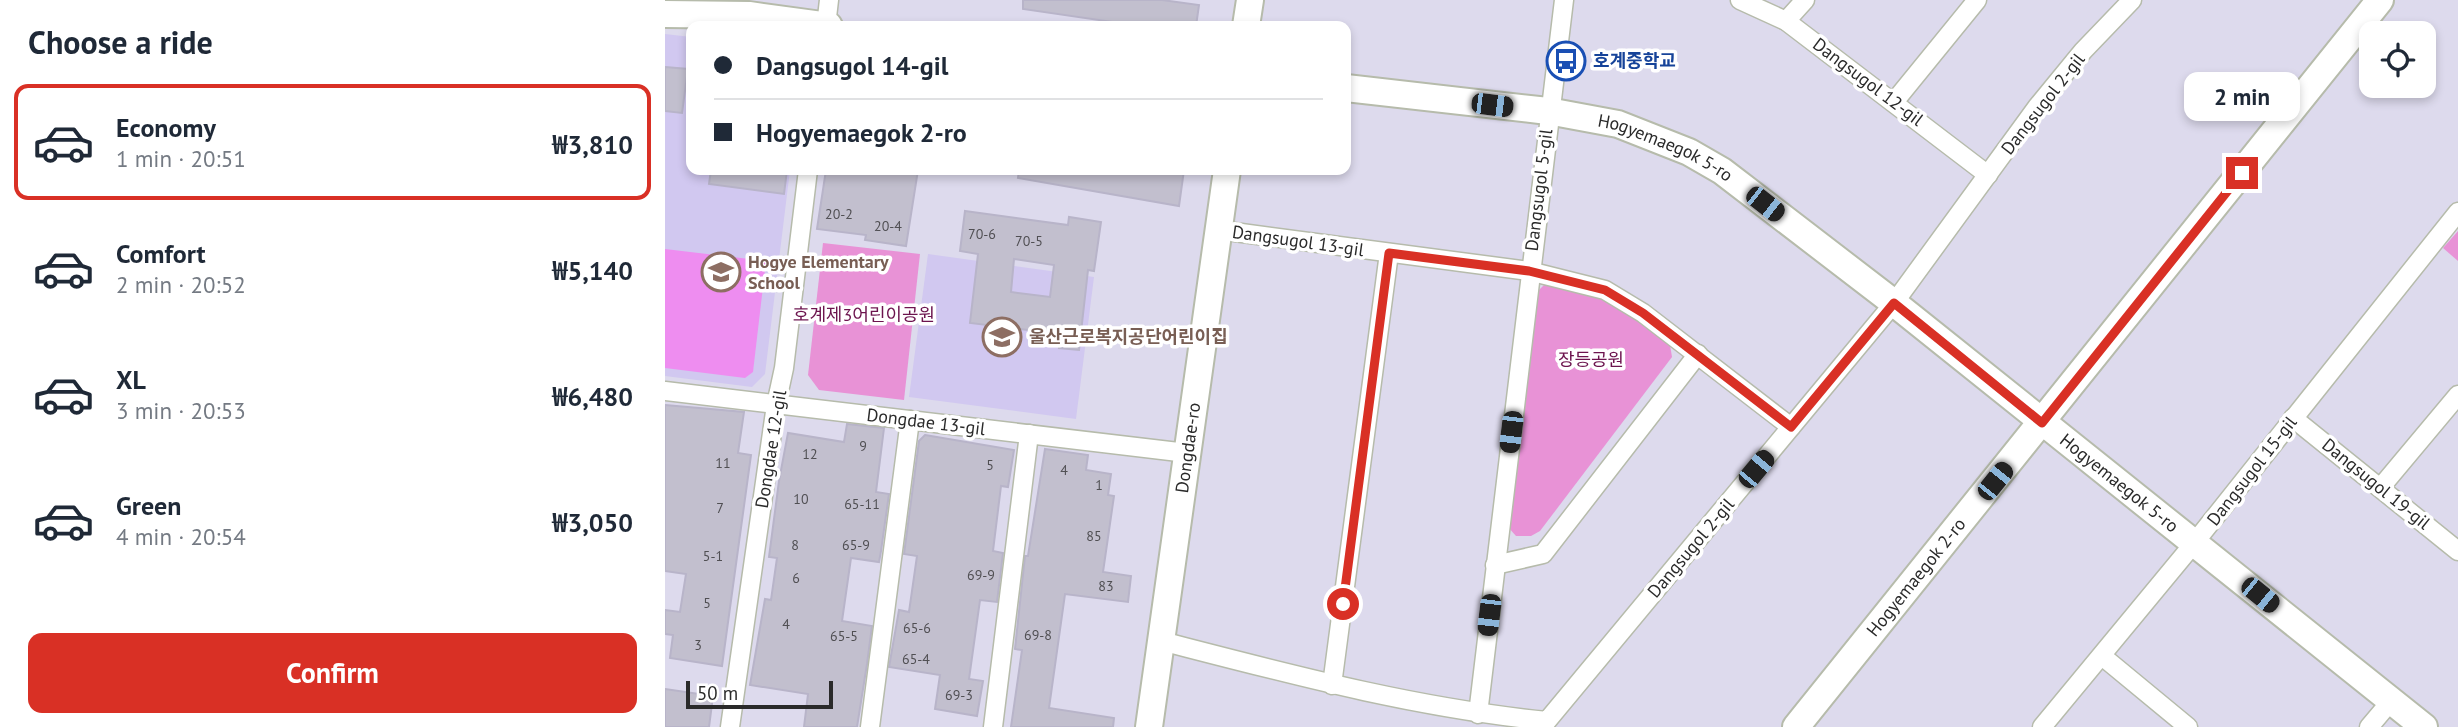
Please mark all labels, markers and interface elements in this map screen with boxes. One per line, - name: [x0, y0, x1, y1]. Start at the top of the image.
- text: Choose a ride: [28, 21, 213, 63]
- map controls: [2359, 21, 2436, 98]
- button: locate: [2359, 21, 2436, 98]
- street label: Dangsugol 12-gil: [1808, 32, 1929, 131]
- bus stop icon: 호계중학교: [1545, 40, 1587, 82]
- street label: Dangsugol 2-gil: [1996, 48, 2090, 159]
- text: Dangsugol 14-gil: [756, 49, 948, 82]
- place label: 호계중학교: [1593, 49, 1676, 72]
- callout: 2 min: [2184, 72, 2300, 120]
- text: 2 min: [2214, 82, 2270, 111]
- car: [1470, 92, 1515, 118]
- street label: Hogyemaegok 5-ro: [1596, 108, 1738, 186]
- icon: car: [32, 111, 95, 174]
- text: Economy: [116, 111, 216, 144]
- text: Hogyemaegok 2-ro: [756, 116, 967, 149]
- street label: Dangsugol 5-gil: [1520, 127, 1557, 252]
- text: ₩3,810: [552, 128, 633, 161]
- text: 1 min · 20:51: [116, 144, 246, 173]
- route end: [2226, 157, 2258, 189]
- car: [1742, 183, 1789, 225]
- house number: 20-2: [825, 205, 853, 223]
- house number: 20-4: [874, 217, 902, 235]
- street label: Dangsugol 13-gil: [1231, 220, 1366, 261]
- house number: 70-6: [968, 225, 996, 243]
- house number: 70-5: [1015, 232, 1043, 250]
- icon: car: [32, 237, 95, 300]
- text: Comfort: [116, 237, 206, 270]
- place label: Hogye Elementary School: [748, 250, 889, 294]
- school or university icon: Hogye Elementary School: [700, 251, 742, 293]
- text: ₩5,140: [552, 254, 633, 287]
- text: 2 min · 20:52: [116, 270, 246, 299]
- park label: 호계제3어린이공원: [793, 303, 935, 326]
- school or university icon: 울산근로복지공단어린이집: [981, 316, 1023, 358]
- place label: 울산근로복지공단어린이집: [1029, 325, 1228, 348]
- park label: 장등공원: [1558, 348, 1624, 371]
- icon: car: [32, 363, 95, 426]
- text: XL: [116, 363, 146, 396]
- text: ₩6,480: [552, 380, 633, 413]
- street label: Dongdae 12-gil: [750, 387, 791, 510]
- text: 3 min · 20:53: [116, 396, 246, 425]
- street label: Dongdae-ro: [1170, 401, 1205, 494]
- street label: Dongdae 13-gil: [865, 403, 987, 440]
- car: [1499, 410, 1524, 454]
- street label: Dangsugol 15-gil: [2202, 411, 2302, 530]
- street label: Hogyemaegok 5-ro: [2055, 428, 2183, 537]
- street label: Dangsugol 19-gil: [2318, 433, 2436, 535]
- house number: 9: [859, 437, 867, 455]
- house number: 12: [802, 445, 818, 463]
- car: [1735, 446, 1778, 492]
- house number: 11: [715, 454, 731, 472]
- house number: 5: [986, 456, 994, 474]
- car: [1974, 458, 2017, 504]
- house number: 4: [1060, 461, 1068, 479]
- house number: 1: [1095, 476, 1103, 494]
- icon: car: [32, 489, 95, 552]
- text: Green: [116, 489, 181, 522]
- house number: 10: [793, 490, 809, 508]
- street label: Dangsugol 2-gil: [1642, 493, 1739, 602]
- house number: 65-11: [844, 495, 880, 513]
- house number: 7: [716, 499, 724, 517]
- text: ₩3,050: [552, 506, 633, 539]
- street label: Hogyemaegok 2-ro: [1861, 513, 1970, 641]
- text: 4 min · 20:54: [116, 522, 246, 551]
- house number: 85: [1086, 527, 1102, 545]
- house number: 8: [791, 536, 799, 554]
- house number: 65-9: [842, 536, 870, 554]
- house number: 5-1: [703, 547, 723, 565]
- house number: 69-9: [967, 566, 995, 584]
- house number: 6: [792, 569, 800, 587]
- car: [2238, 574, 2283, 616]
- house number: 83: [1098, 577, 1114, 595]
- route start: [1327, 588, 1359, 620]
- car: [1477, 593, 1502, 637]
- house number: 5: [703, 594, 711, 612]
- house number: 4: [782, 615, 790, 633]
- house number: 65-6: [903, 619, 931, 637]
- house number: 69-8: [1024, 626, 1052, 644]
- house number: 65-5: [830, 627, 858, 645]
- button: Confirm: [28, 633, 637, 713]
- house number: 3: [694, 636, 702, 654]
- house number: 65-4: [902, 650, 930, 668]
- scale bar: [686, 678, 833, 710]
- text: 50 m: [697, 681, 738, 705]
- house number: 69-3: [945, 686, 973, 704]

